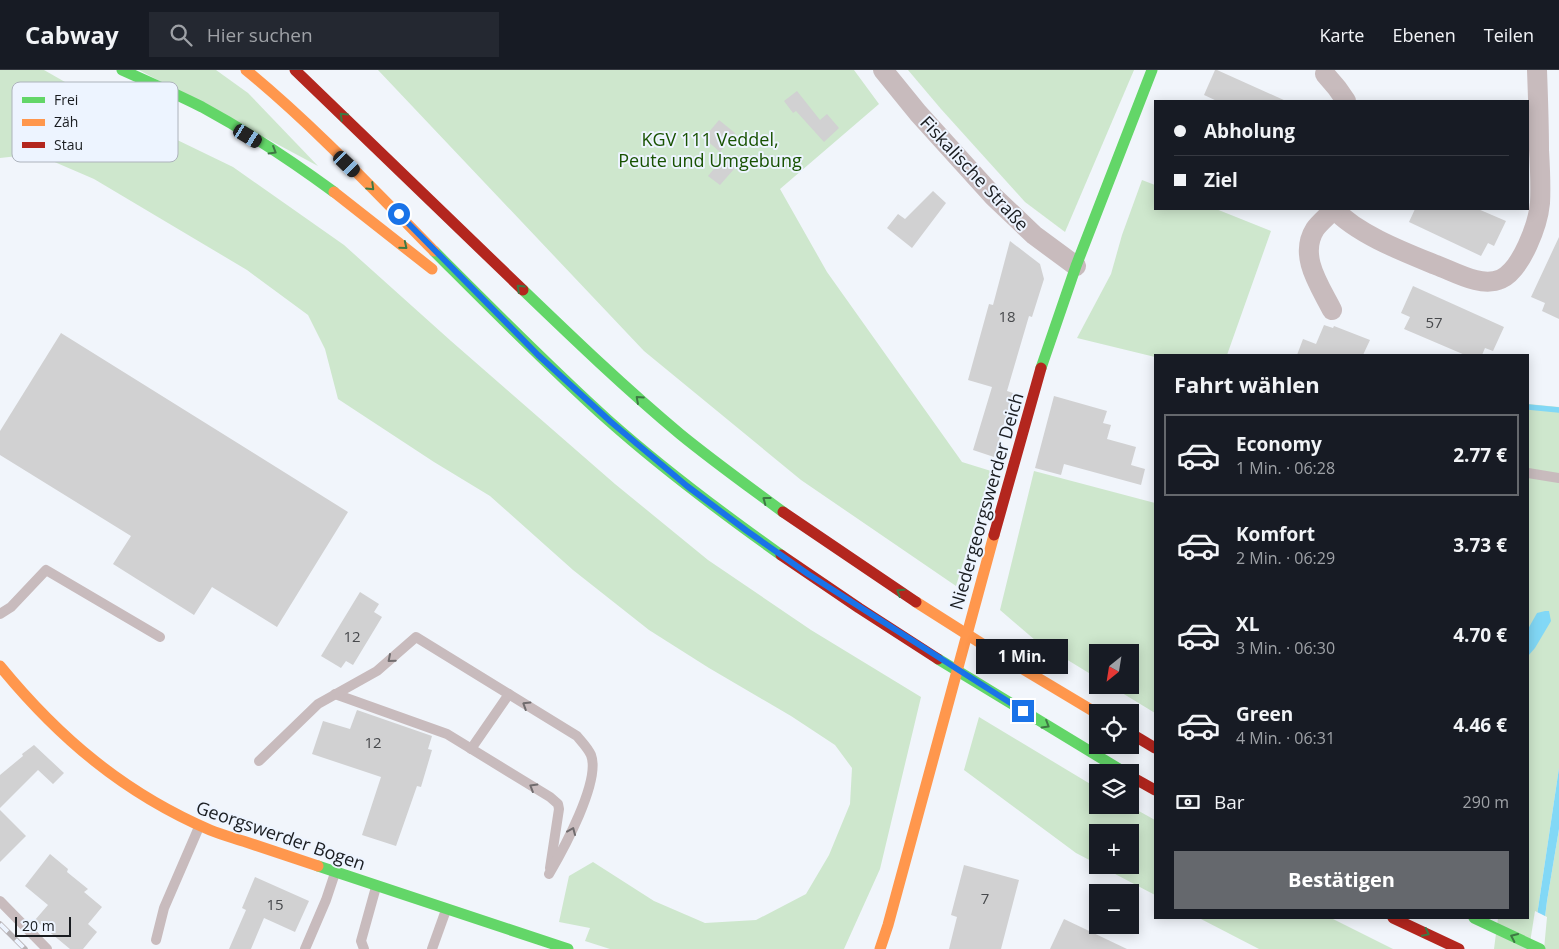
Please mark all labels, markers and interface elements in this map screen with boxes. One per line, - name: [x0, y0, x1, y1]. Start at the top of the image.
- search box: [149, 12, 499, 57]
- text: Cabway: [25, 18, 119, 51]
- icon: search: [167, 21, 195, 49]
- text: Hier suchen: [207, 22, 313, 48]
- text: Karte: [1320, 23, 1364, 47]
- text: Ebenen: [1392, 23, 1456, 47]
- text: Teilen: [1484, 23, 1534, 47]
- legend: [12, 82, 178, 162]
- text: Frei: [54, 90, 78, 109]
- street label: Fiskalische Straße: [915, 110, 1035, 236]
- text: Zäh: [54, 112, 78, 131]
- one-way arrow: [340, 113, 349, 122]
- text: Abholung: [1204, 118, 1295, 144]
- car: [231, 122, 264, 150]
- park label: KGV 111 Veddel, Peute und Umgebung: [618, 127, 802, 172]
- text: Stau: [54, 135, 83, 154]
- one-way arrow: [267, 144, 276, 154]
- car: [330, 148, 363, 180]
- text: Ziel: [1204, 167, 1238, 193]
- one-way arrow: [366, 181, 375, 190]
- route start: [388, 203, 410, 225]
- one-way arrow: [398, 241, 407, 249]
- one-way arrow: [517, 285, 526, 294]
- house number: 18: [998, 306, 1016, 326]
- house number: 57: [1425, 312, 1443, 332]
- text: Fahrt wählen: [1174, 369, 1320, 399]
- street label: Niedergeorgswerder Deich: [943, 390, 1029, 612]
- one-way arrow: [636, 396, 645, 405]
- text: Economy: [1236, 431, 1322, 457]
- icon: car: [1176, 433, 1221, 478]
- text: 2.77 €: [1453, 442, 1507, 468]
- text: 1 Min. · 06:28: [1236, 457, 1335, 479]
- one-way arrow: [762, 497, 772, 506]
- text: Komfort: [1236, 521, 1315, 547]
- icon: car: [1176, 523, 1221, 568]
- text: 3.73 €: [1453, 532, 1507, 558]
- text: 2 Min. · 06:29: [1236, 547, 1335, 569]
- one-way arrow: [897, 589, 906, 598]
- text: XL: [1236, 611, 1259, 637]
- icon: car: [1176, 613, 1221, 658]
- text: 4.70 €: [1453, 622, 1507, 648]
- house number: 12: [343, 626, 361, 646]
- text: 3 Min. · 06:30: [1236, 637, 1335, 659]
- callout: 1 Min.: [977, 638, 1069, 674]
- north arrow: [1089, 644, 1139, 694]
- map controls: [1089, 644, 1139, 934]
- text: 1 Min.: [998, 645, 1046, 667]
- one-way arrow: [388, 653, 397, 662]
- route end: [1012, 700, 1034, 722]
- one-way arrow: [523, 701, 532, 711]
- text: Green: [1236, 701, 1293, 727]
- icon: car: [1176, 703, 1221, 748]
- button: locate: [1089, 704, 1139, 754]
- text: 4.46 €: [1453, 712, 1507, 738]
- one-way arrow: [1040, 719, 1049, 729]
- text: 4 Min. · 06:31: [1236, 727, 1335, 749]
- house number: 12: [364, 732, 382, 752]
- button: layers: [1089, 764, 1139, 814]
- one-way arrow: [529, 783, 538, 793]
- icon: cash: [1174, 788, 1202, 816]
- text: Bar: [1214, 789, 1245, 815]
- text: 290 m: [1463, 791, 1509, 813]
- street label: Georgswerder Bogen: [193, 795, 369, 875]
- button: +: [1089, 824, 1139, 874]
- one-way arrow: [566, 827, 576, 836]
- button: Bestätigen: [1174, 851, 1509, 909]
- button: −: [1089, 884, 1139, 934]
- house number: 7: [981, 888, 989, 908]
- house number: 15: [266, 894, 284, 914]
- scale bar: [15, 914, 71, 937]
- text: 20 m: [22, 916, 55, 935]
- one-way arrow: [1421, 927, 1430, 937]
- one-way arrow: [1510, 933, 1519, 943]

